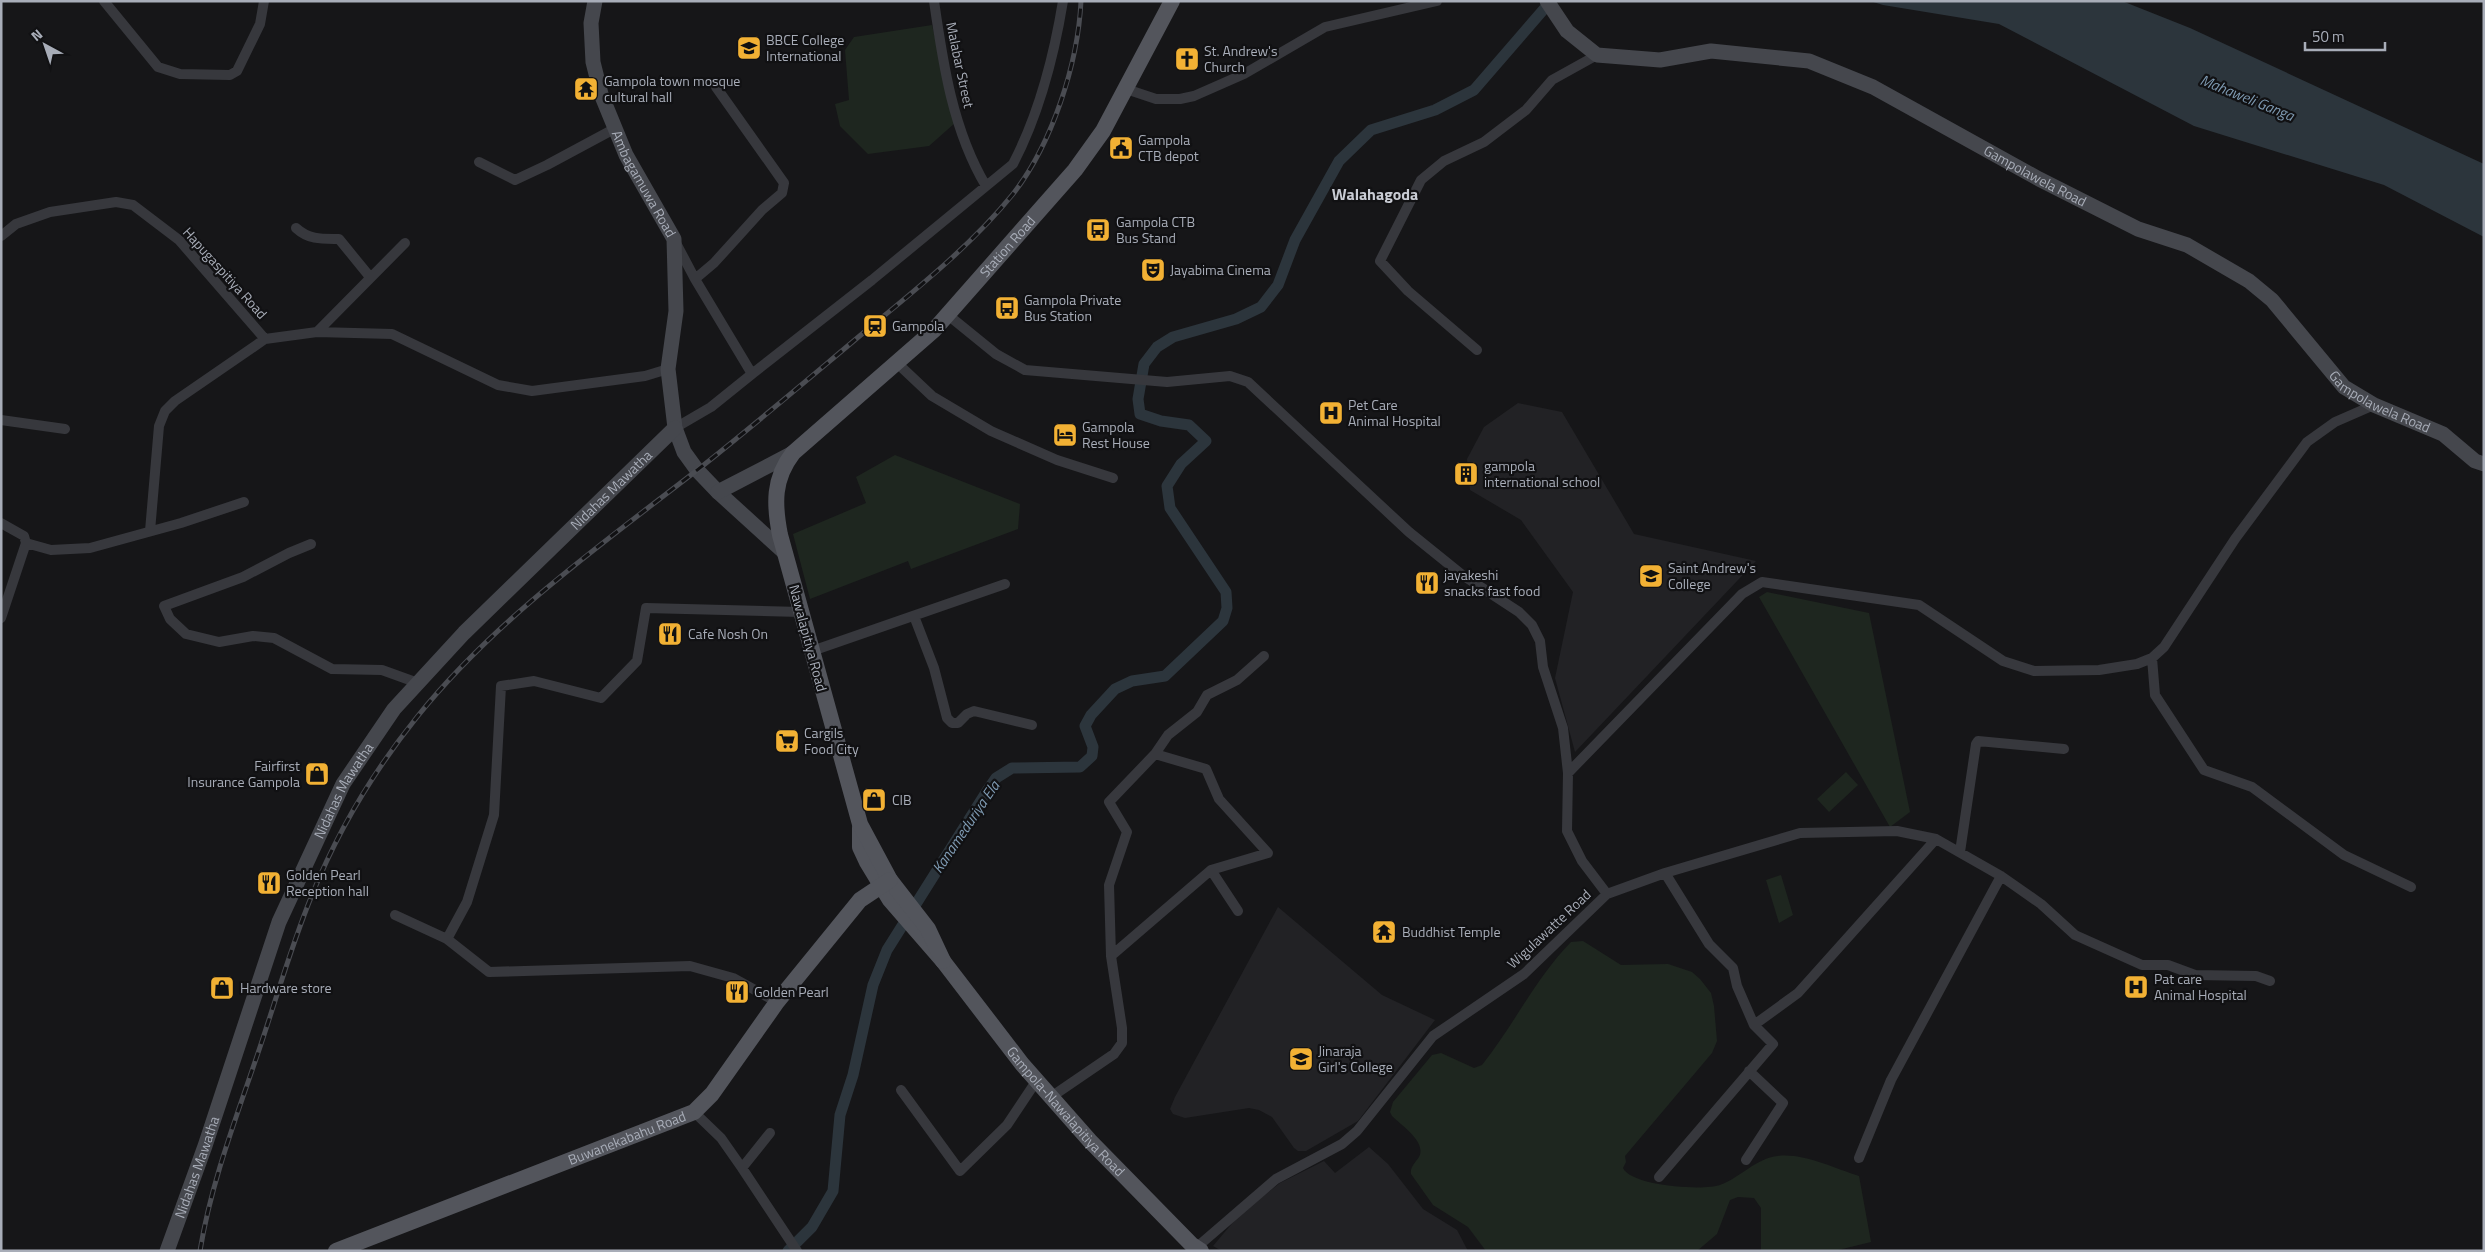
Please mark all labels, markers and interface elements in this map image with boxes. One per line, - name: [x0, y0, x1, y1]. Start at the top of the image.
- north arrow: [20, 20, 70, 70]
- street label: Malabar Street: [941, 20, 980, 110]
- scale bar: [2305, 20, 2385, 52]
- text: N: [26, 23, 47, 46]
- text: 50 m: [2312, 25, 2345, 48]
- place label: BBCE College International: [766, 29, 844, 66]
- school or university icon: BBCE College International: [736, 35, 762, 61]
- place label: St. Andrew's Church: [1204, 40, 1277, 77]
- church icon: St. Andrew's Church: [1174, 46, 1200, 72]
- water label: Mahaweli Ganga: [2197, 68, 2299, 127]
- place label: Gampola town mosque cultural hall: [604, 70, 740, 107]
- temple icon: Gampola town mosque cultural hall: [573, 76, 599, 102]
- street label: Ambagamuwa Road: [607, 127, 682, 241]
- place label: Gampola CTB depot: [1138, 129, 1199, 166]
- public building icon: Gampola CTB depot: [1108, 135, 1134, 161]
- street label: Gampolawela Road: [1980, 139, 2090, 211]
- district label: Walahagoda: [1332, 182, 1418, 206]
- street label: Station Road: [974, 211, 1040, 282]
- place label: Gampola CTB Bus Stand: [1116, 211, 1195, 248]
- bus stop icon: Gampola CTB Bus Stand: [1085, 217, 1111, 243]
- street label: Hapugaspitiya Road: [178, 222, 272, 323]
- theatre icon: Jayabima Cinema: [1140, 257, 1166, 283]
- place label: Jayabima Cinema: [1170, 259, 1271, 280]
- place label: Gampola Private Bus Station: [1024, 289, 1121, 326]
- bus stop icon: Gampola Private Bus Station: [994, 295, 1020, 321]
- station icon: Gampola: [862, 313, 888, 339]
- place label: Gampola: [892, 315, 944, 336]
- street label: Gampolawela Road: [2324, 366, 2434, 438]
- place label: Pet Care Animal Hospital: [1348, 394, 1441, 431]
- hospital icon: Pet Care Animal Hospital: [1318, 400, 1344, 426]
- place label: Gampola Rest House: [1082, 416, 1150, 453]
- hotel icon: Gampola Rest House: [1052, 422, 1078, 448]
- street label: Nidahas Mawatha: [565, 445, 657, 534]
- place label: gampola international school: [1484, 455, 1600, 492]
- building icon: gampola international school: [1453, 461, 1479, 487]
- place label: Saint Andrew's College: [1668, 557, 1756, 594]
- school or university icon: Saint Andrew's College: [1638, 563, 1664, 589]
- place label: jayakeshi snacks fast food: [1443, 564, 1540, 601]
- restaurant icon: jayakeshi snacks fast food: [1414, 570, 1440, 596]
- street label: Nawalapitiya Road: [784, 582, 833, 694]
- restaurant icon: Cafe Nosh On: [657, 621, 683, 647]
- place label: Cafe Nosh On: [688, 623, 768, 644]
- place label: Cargils Food City: [804, 722, 859, 759]
- supermarket icon: Cargils Food City: [774, 728, 800, 754]
- street label: Nidahas Mawatha: [308, 738, 378, 842]
- place label: Fairfirst Insurance Gampola: [187, 755, 300, 792]
- shop icon: Fairfirst Insurance Gampola: [304, 761, 330, 787]
- water label: Kanameduriya Ela: [926, 775, 1006, 878]
- shop icon: CIB: [861, 787, 887, 813]
- place label: CIB: [892, 789, 912, 810]
- place label: Golden Pearl Reception hall: [286, 864, 369, 901]
- restaurant icon: Golden Pearl Reception hall: [256, 870, 282, 896]
- street label: Wigulawatte Road: [1502, 884, 1595, 973]
- temple icon: Buddhist Temple: [1371, 919, 1397, 945]
- place label: Buddhist Temple: [1402, 921, 1501, 942]
- place label: Pat care Animal Hospital: [2154, 968, 2247, 1005]
- hospital icon: Pat care Animal Hospital: [2123, 974, 2149, 1000]
- shop icon: Hardware store: [209, 975, 235, 1001]
- place label: Hardware store: [240, 977, 332, 998]
- restaurant icon: Golden Pearl: [724, 979, 750, 1005]
- place label: Golden Pearl: [754, 981, 829, 1002]
- place label: Jinaraja Girl's College: [1318, 1040, 1393, 1077]
- street label: Gampola-Nawalapitiya Road: [1002, 1042, 1130, 1181]
- school or university icon: Jinaraja Girl's College: [1288, 1046, 1314, 1072]
- street label: Buwanekabahu Road: [565, 1105, 689, 1170]
- street label: Nidahas Mawatha: [169, 1113, 224, 1221]

